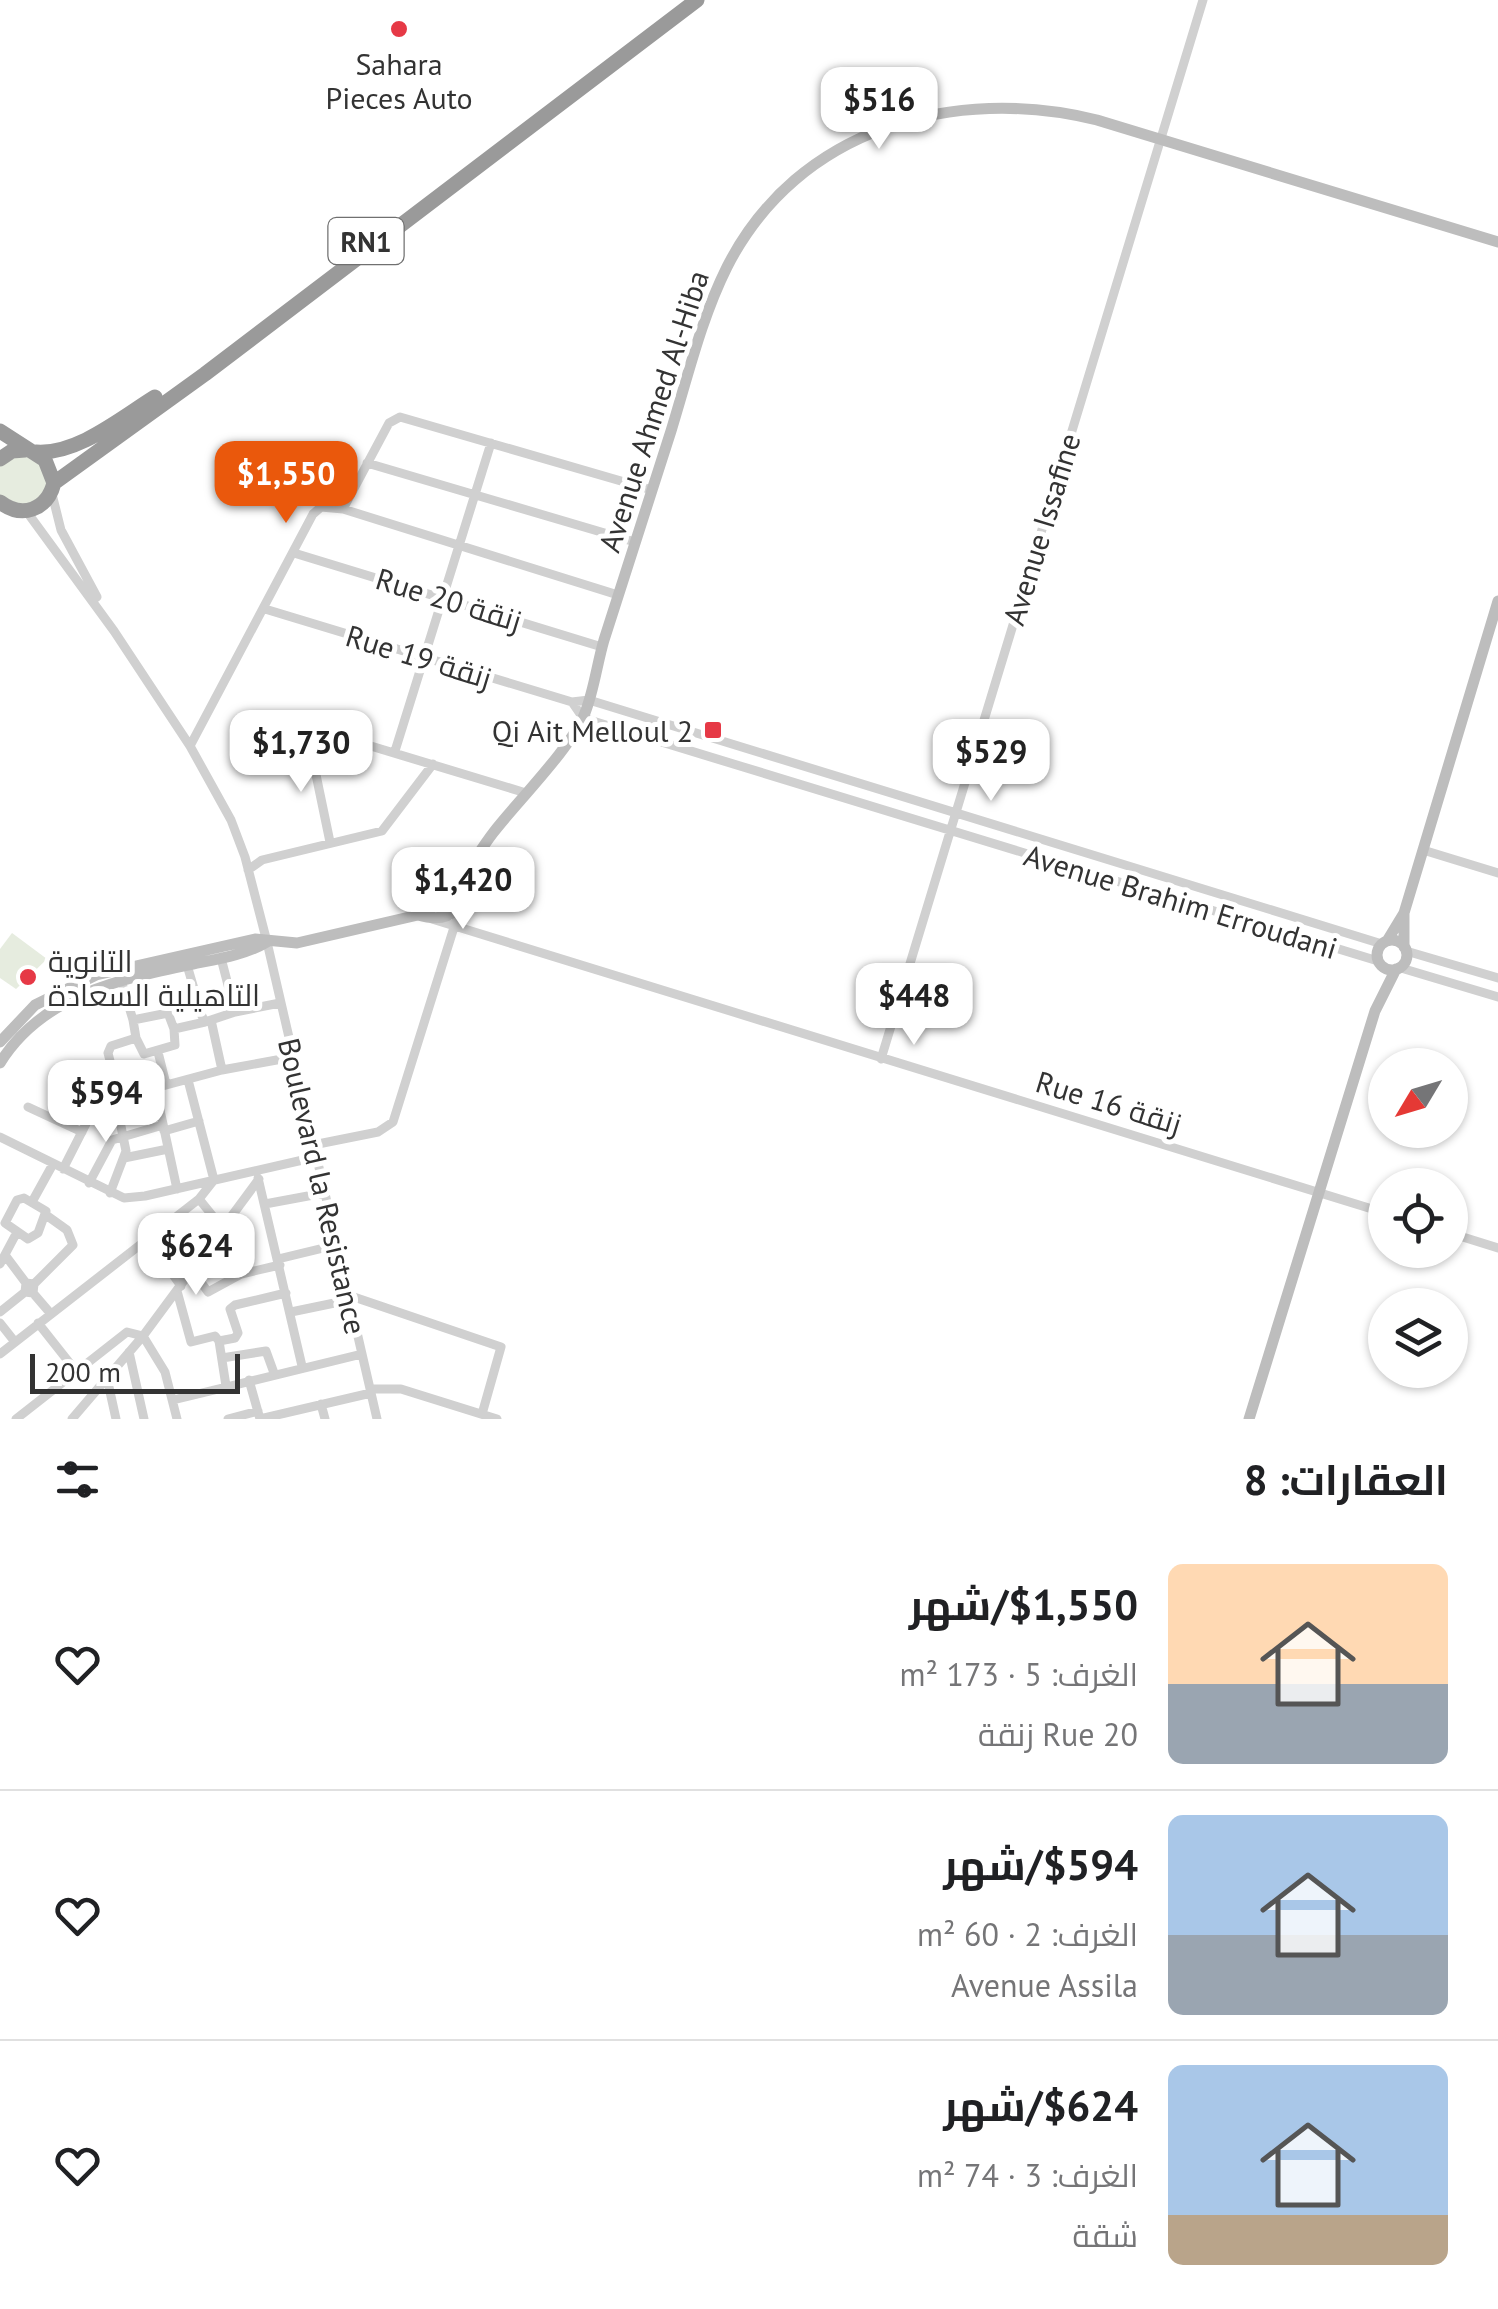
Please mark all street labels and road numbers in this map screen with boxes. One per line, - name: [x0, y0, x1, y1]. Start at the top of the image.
- road number: RN1: [328, 218, 404, 264]
- street label: Avenue Ahmed Al-Hiba: [589, 265, 717, 557]
- street label: Avenue Issafine: [993, 428, 1089, 630]
- street label: Rue 20 زنقة: [372, 558, 526, 640]
- street label: Rue 19 زنقة: [342, 615, 496, 697]
- street label: Avenue Brahim Erroudani: [1020, 835, 1342, 967]
- street label: Boulevard la Resistance: [270, 1034, 376, 1338]
- street label: Rue 16 زنقة: [1032, 1061, 1186, 1143]

